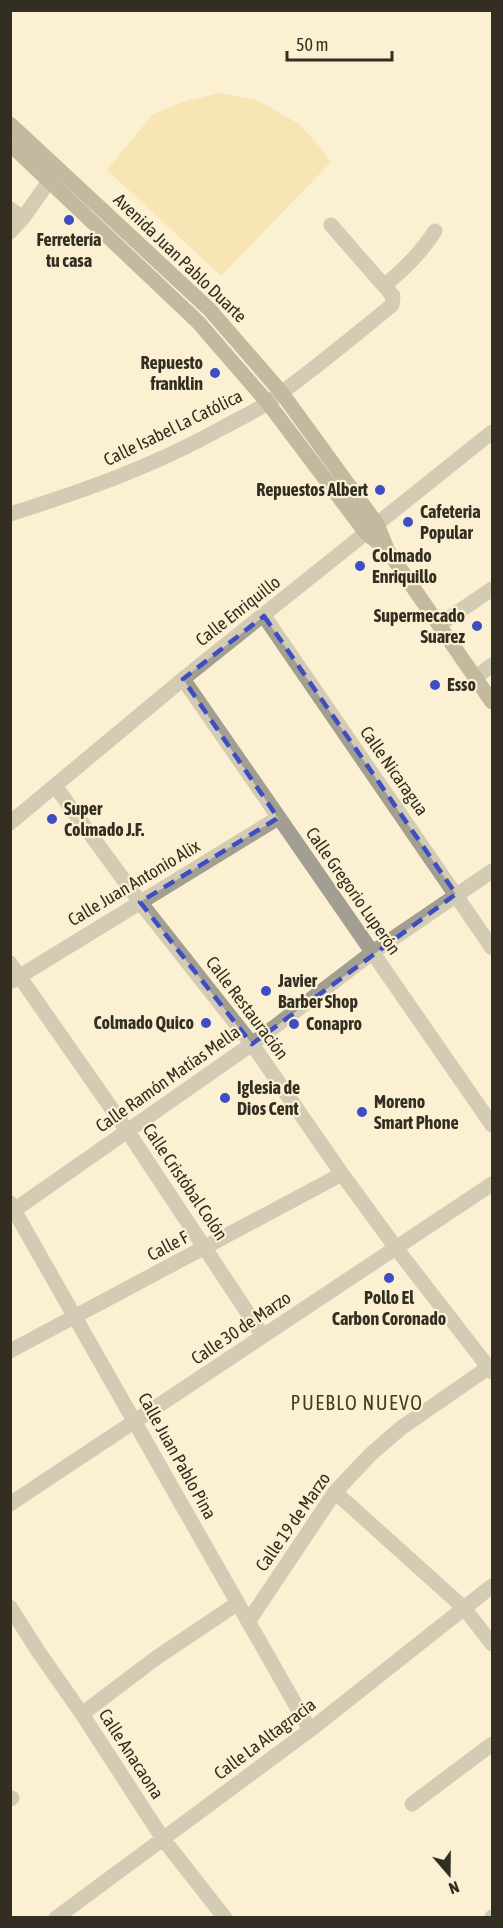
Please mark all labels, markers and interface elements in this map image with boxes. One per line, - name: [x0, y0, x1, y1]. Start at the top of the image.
- scale bar: [287, 24, 392, 62]
- text: 50 m: [296, 34, 328, 55]
- street label: Avenida Juan Pablo Duarte: [109, 189, 251, 327]
- marker: Ferretería tu casa: [62, 213, 76, 227]
- place label: Ferretería tu casa: [37, 229, 101, 271]
- place label: Repuesto franklin: [141, 352, 203, 394]
- marker: Repuesto franklin: [208, 366, 222, 380]
- street label: Calle Isabel La Católica: [100, 385, 245, 470]
- place label: Repuestos Albert: [256, 479, 369, 500]
- marker: Repuestos Albert: [373, 483, 387, 497]
- place label: Cafeteria Popular: [420, 501, 481, 543]
- marker: Cafeteria Popular: [401, 515, 415, 529]
- place label: Colmado Enriquillo: [372, 545, 437, 587]
- marker: Colmado Enriquillo: [353, 559, 367, 573]
- street label: Calle Enriquillo: [191, 571, 284, 650]
- place label: Supermecado Suarez: [374, 605, 466, 647]
- marker: Supermecado Suarez: [470, 619, 484, 633]
- place label: Esso: [447, 674, 476, 695]
- marker: Esso: [428, 678, 442, 692]
- street label: Calle Nicaragua: [356, 722, 433, 819]
- place label: Super Colmado J.F.: [64, 798, 144, 840]
- marker: Super Colmado J.F.: [45, 812, 59, 826]
- street label: Calle Gregorio Luperón: [302, 823, 405, 958]
- street label: Calle Juan Antonio Alix: [64, 835, 204, 930]
- street label: Calle Restauración: [202, 952, 293, 1063]
- place label: Javier Barber Shop: [277, 970, 358, 1012]
- marker: Javier Barber Shop: [259, 984, 273, 998]
- place label: Colmado Quico: [93, 1012, 194, 1033]
- place label: Conapro: [306, 1013, 362, 1034]
- marker: Colmado Quico: [199, 1016, 213, 1030]
- marker: Conapro: [287, 1017, 301, 1031]
- street label: Calle Ramón Matías Mella: [91, 1021, 244, 1136]
- place label: Iglesia de Dios Cent: [237, 1077, 300, 1119]
- marker: Iglesia de Dios Cent: [218, 1091, 232, 1105]
- place label: Moreno Smart Phone: [374, 1091, 459, 1133]
- marker: Moreno Smart Phone: [355, 1105, 369, 1119]
- street label: Calle Cristóbal Colón: [139, 1119, 232, 1244]
- street label: Calle F: [144, 1226, 193, 1265]
- marker: Pollo El Carbon Coronado: [382, 1271, 396, 1285]
- street label: Calle 30 de Marzo: [187, 1287, 294, 1369]
- place label: Pollo El Carbon Coronado: [332, 1287, 446, 1329]
- street label: Calle Juan Pablo Pina: [134, 1389, 221, 1523]
- district label: PUEBLO NUEVO: [291, 1391, 423, 1414]
- street label: Calle 19 de Marzo: [251, 1468, 334, 1575]
- street label: Calle La Altagracia: [210, 1694, 320, 1784]
- street label: Calle Anacaona: [95, 1705, 168, 1803]
- north arrow: [419, 1844, 479, 1904]
- text: N: [447, 1878, 462, 1898]

